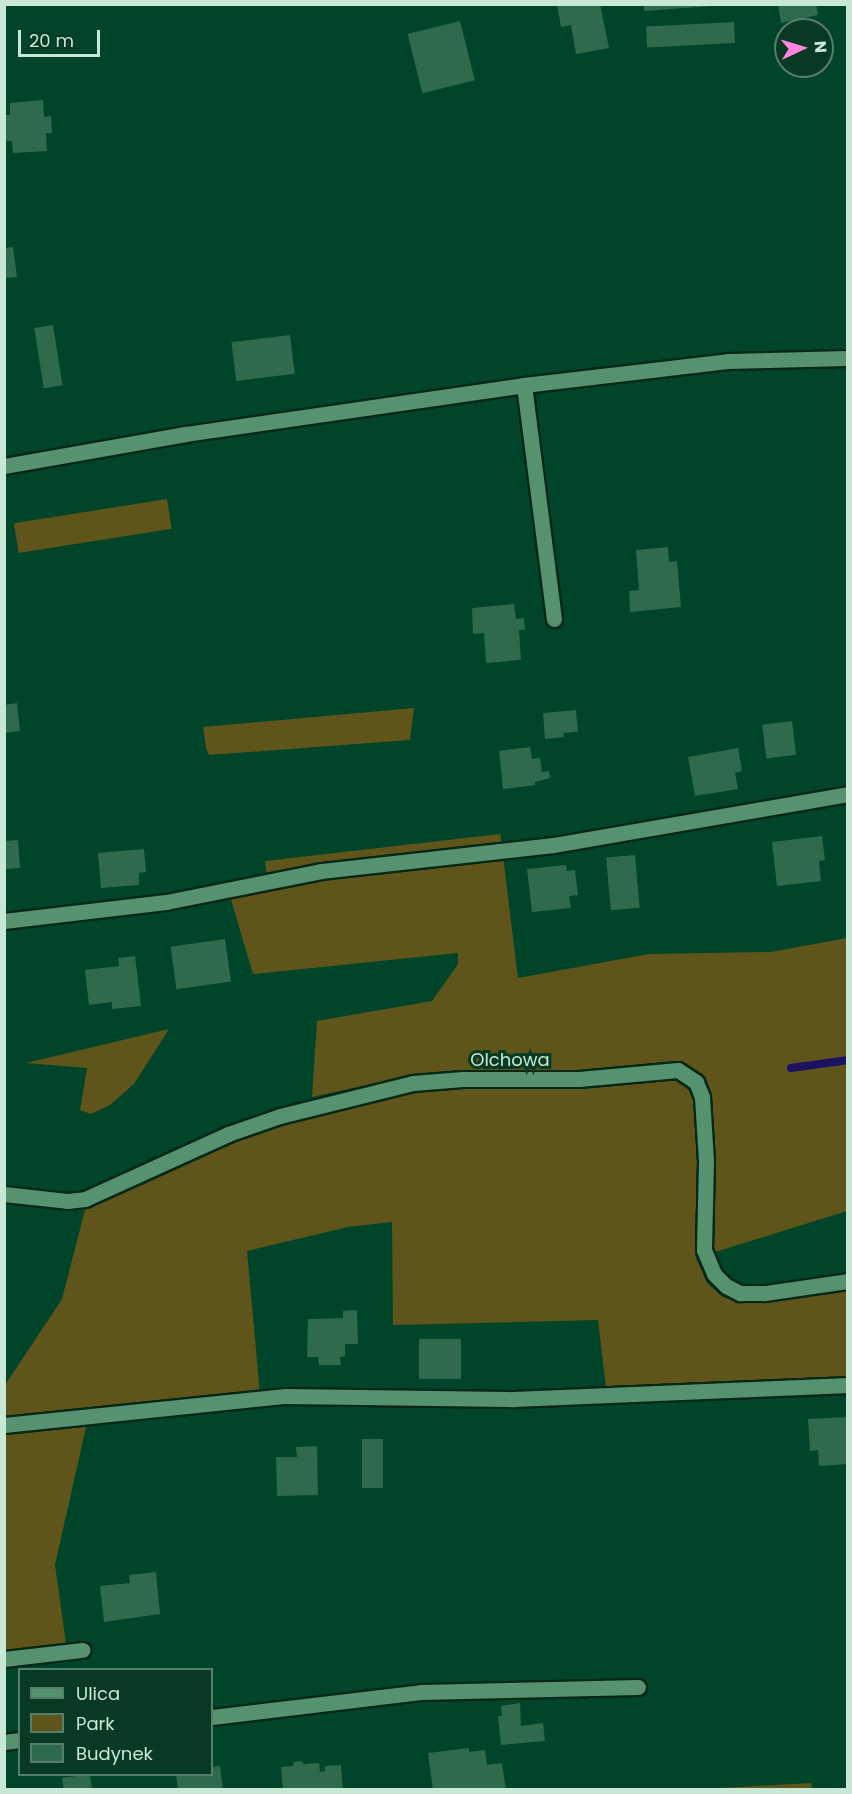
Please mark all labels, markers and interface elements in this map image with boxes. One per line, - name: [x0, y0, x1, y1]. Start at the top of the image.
- scale bar: [21, 18, 104, 56]
- north arrow: [774, 18, 834, 78]
- text: 20 m: [29, 28, 74, 53]
- text: N: [809, 40, 832, 54]
- street label: Olchowa: [470, 1049, 550, 1071]
- legend: [18, 1668, 213, 1776]
- text: Ulica: [76, 1681, 120, 1706]
- text: Park: [76, 1711, 115, 1736]
- text: Budynek: [76, 1741, 153, 1766]

